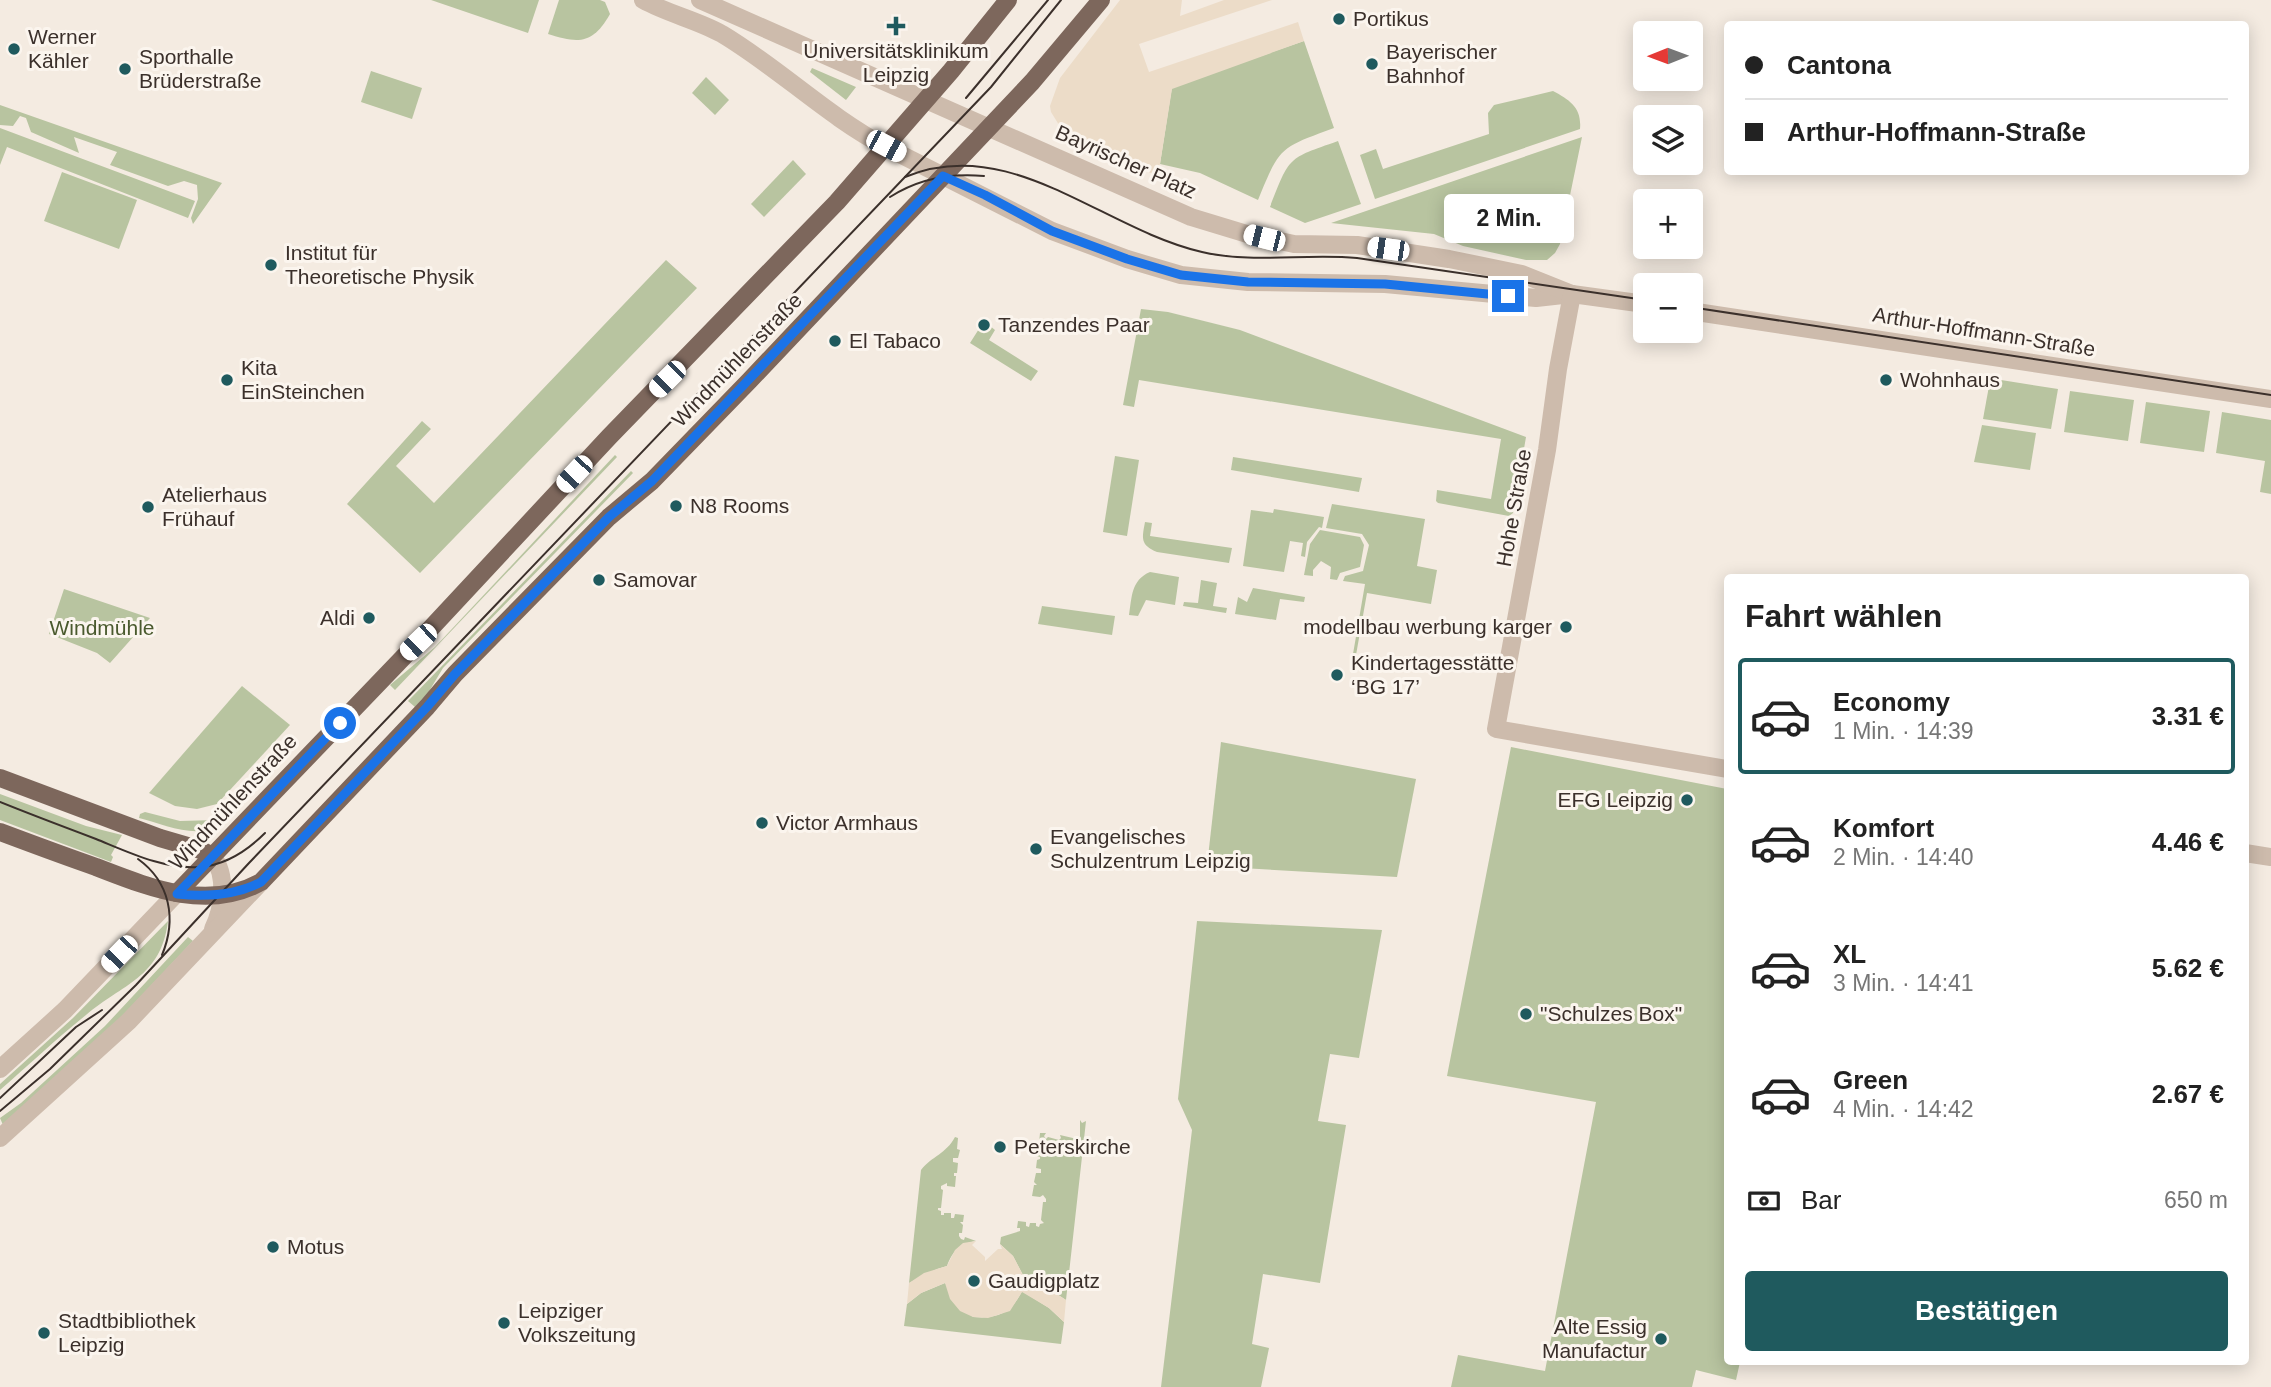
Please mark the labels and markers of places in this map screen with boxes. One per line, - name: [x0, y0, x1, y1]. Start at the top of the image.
- place label: Portikus: [1353, 7, 1429, 30]
- marker: Portikus: [1331, 11, 1347, 27]
- marker: Universitätsklinikum Leipzig: [886, 16, 906, 36]
- place label: Werner Kähler: [28, 25, 96, 72]
- place label: Universitätsklinikum Leipzig: [803, 39, 989, 86]
- place label: Bayerischer Bahnhof: [1386, 40, 1497, 87]
- marker: Werner Kähler: [6, 41, 22, 57]
- place label: Sporthalle Brüderstraße: [139, 45, 262, 92]
- marker: Bayerischer Bahnhof: [1364, 56, 1380, 72]
- marker: Sporthalle Brüderstraße: [117, 61, 133, 77]
- place label: Institut für Theoretische Physik: [285, 241, 475, 288]
- marker: Institut für Theoretische Physik: [263, 257, 279, 273]
- place label: Tanzendes Paar: [998, 313, 1150, 336]
- marker: Tanzendes Paar: [976, 317, 992, 333]
- place label: El Tabaco: [849, 329, 941, 352]
- marker: El Tabaco: [827, 333, 843, 349]
- place label: Kita EinSteinchen: [241, 356, 365, 403]
- place label: Wohnhaus: [1900, 368, 2000, 391]
- marker: Kita EinSteinchen: [219, 372, 235, 388]
- marker: Wohnhaus: [1878, 372, 1894, 388]
- place label: Atelierhaus Frühauf: [162, 483, 267, 530]
- place label: N8 Rooms: [690, 494, 789, 517]
- marker: N8 Rooms: [668, 498, 684, 514]
- marker: Atelierhaus Frühauf: [140, 499, 156, 515]
- place label: Samovar: [613, 568, 697, 591]
- marker: Samovar: [591, 572, 607, 588]
- place label: Aldi: [320, 606, 355, 629]
- marker: Aldi: [361, 610, 377, 626]
- place label: modellbau werbung karger: [1303, 615, 1552, 638]
- marker: modellbau werbung karger: [1558, 619, 1574, 635]
- place label: Kindertagesstätte ‘BG 17’: [1351, 651, 1514, 698]
- marker: Kindertagesstätte ‘BG 17’: [1329, 667, 1345, 683]
- place label: EFG Leipzig: [1557, 788, 1673, 811]
- marker: EFG Leipzig: [1679, 792, 1695, 808]
- place label: Victor Armhaus: [776, 811, 918, 834]
- marker: Victor Armhaus: [754, 815, 770, 831]
- place label: Evangelisches Schulzentrum Leipzig: [1050, 825, 1251, 872]
- marker: Evangelisches Schulzentrum Leipzig: [1028, 841, 1044, 857]
- place label: "Schulzes Box": [1540, 1002, 1682, 1025]
- marker: "Schulzes Box": [1518, 1006, 1534, 1022]
- place label: Peterskirche: [1014, 1135, 1131, 1158]
- marker: Peterskirche: [992, 1139, 1008, 1155]
- place label: Motus: [287, 1235, 344, 1258]
- marker: Motus: [265, 1239, 281, 1255]
- place label: Gaudigplatz: [988, 1269, 1100, 1292]
- marker: Gaudigplatz: [966, 1273, 982, 1289]
- place label: Leipziger Volkszeitung: [518, 1299, 636, 1346]
- place label: Stadtbibliothek Leipzig: [58, 1309, 196, 1356]
- marker: Leipziger Volkszeitung: [496, 1315, 512, 1331]
- place label: Alte Essig Manufactur: [1542, 1315, 1647, 1362]
- marker: Stadtbibliothek Leipzig: [36, 1325, 52, 1341]
- marker: Alte Essig Manufactur: [1653, 1331, 1669, 1347]

